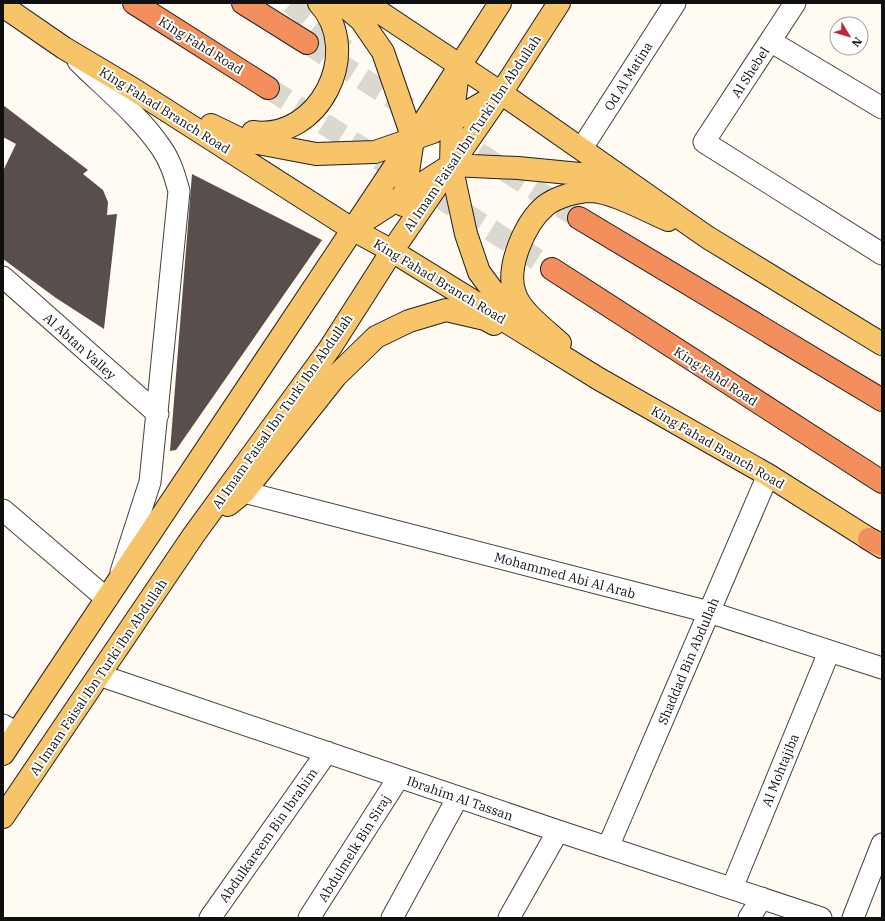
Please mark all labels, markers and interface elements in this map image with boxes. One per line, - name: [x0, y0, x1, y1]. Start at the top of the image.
- street label: King Fahd Road: [155, 13, 246, 78]
- north arrow: [829, 16, 869, 56]
- street label: Al Imam Faisal Ibn Turki Ibn Abdullah: [400, 32, 545, 235]
- text: N: [849, 34, 865, 50]
- street label: Od Al Matina: [600, 39, 656, 114]
- street label: Al Shebel: [728, 44, 773, 101]
- street label: King Fahad Branch Road: [96, 63, 233, 158]
- street label: King Fahad Branch Road: [371, 235, 509, 328]
- street label: Al Abtan Valley: [40, 309, 120, 383]
- street label: Al Imam Faisal Ibn Turki Ibn Abdullah: [208, 311, 356, 512]
- street label: King Fahd Road: [671, 343, 761, 410]
- street label: King Fahad Branch Road: [648, 402, 788, 493]
- street label: Mohammed Abi Al Arab: [492, 548, 638, 603]
- street label: Al Imam Faisal Ibn Turki Ibn Abdullah: [26, 576, 171, 779]
- street label: Shaddad Bin Abdullah: [654, 595, 723, 727]
- street label: Al Mohtajiba: [758, 731, 803, 809]
- street label: Abdulkareem Bin Ibrahim: [215, 765, 321, 906]
- street label: Ibrahim Al Tassan: [404, 772, 515, 825]
- street label: Abdulmelk Bin Siraj: [315, 792, 394, 905]

